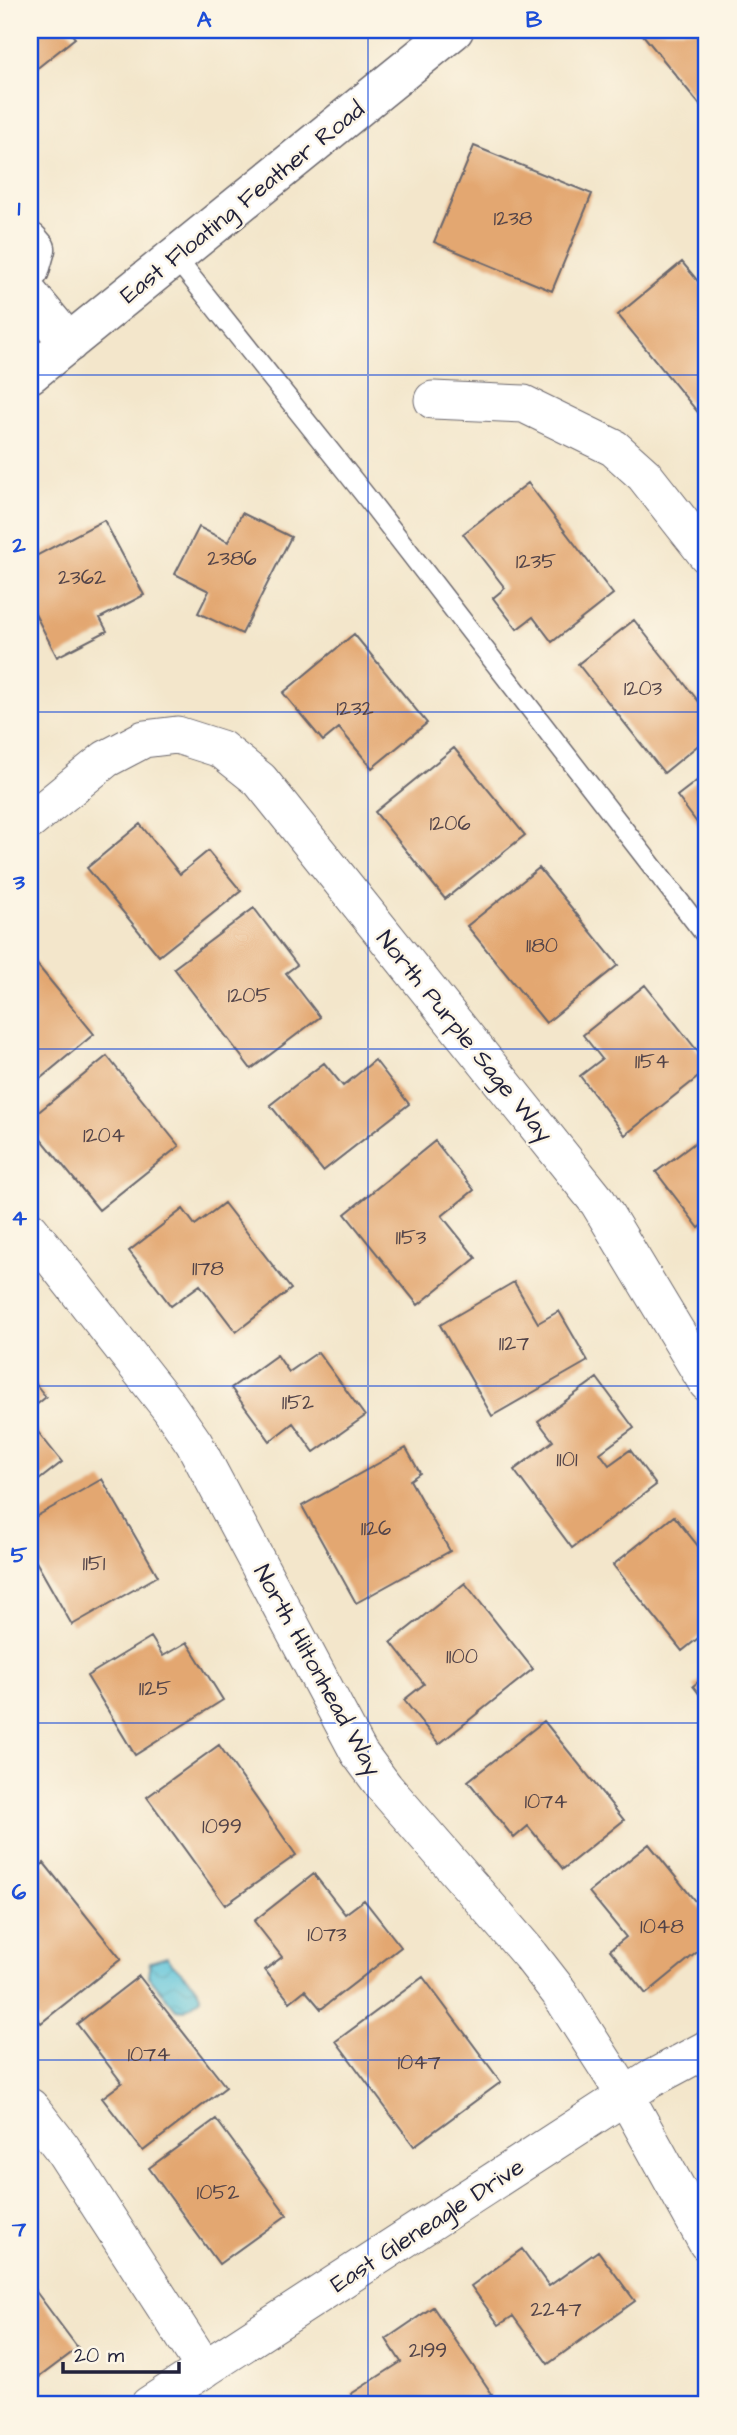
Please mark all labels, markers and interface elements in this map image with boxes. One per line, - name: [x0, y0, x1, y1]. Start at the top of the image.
- text: A: [197, 4, 212, 36]
- text: B: [526, 4, 543, 36]
- street label: East Floating Feather Road: [113, 93, 373, 313]
- text: 1: [18, 192, 21, 224]
- house number: 1238: [493, 204, 533, 233]
- text: 2: [11, 529, 26, 561]
- house number: 2386: [207, 544, 257, 573]
- house number: 1235: [516, 547, 556, 576]
- house number: 2362: [58, 563, 106, 592]
- house number: 1203: [624, 674, 663, 703]
- house number: 1232: [336, 694, 374, 723]
- house number: 1206: [429, 809, 471, 838]
- text: 3: [12, 866, 25, 898]
- street label: North Purple Sage Way: [367, 923, 561, 1151]
- house number: 1180: [526, 931, 558, 960]
- house number: 1205: [228, 981, 271, 1010]
- house number: 1154: [635, 1047, 669, 1076]
- house number: 1204: [83, 1121, 125, 1150]
- text: 4: [11, 1202, 27, 1234]
- house number: 1153: [396, 1223, 427, 1252]
- house number: 1178: [192, 1254, 224, 1283]
- house number: 1127: [499, 1329, 529, 1358]
- house number: 1152: [282, 1388, 314, 1417]
- house number: 1101: [556, 1445, 578, 1474]
- house number: 1126: [361, 1514, 391, 1543]
- text: 5: [11, 1539, 28, 1571]
- house number: 1151: [83, 1549, 106, 1578]
- street label: North Hiltonhead Way: [244, 1559, 389, 1783]
- house number: 1100: [446, 1642, 478, 1671]
- house number: 1125: [139, 1674, 171, 1703]
- house number: 1074: [524, 1787, 568, 1816]
- house number: 1099: [202, 1812, 242, 1841]
- text: 6: [12, 1876, 27, 1908]
- house number: 1048: [640, 1912, 684, 1941]
- house number: 1073: [307, 1920, 347, 1949]
- house number: 1074: [127, 2040, 171, 2069]
- house number: 1047: [397, 2048, 441, 2077]
- street label: East Gleneagle Drive: [324, 2150, 532, 2302]
- house number: 1052: [197, 2178, 239, 2207]
- text: 7: [11, 2213, 27, 2245]
- house number: 2247: [530, 2295, 582, 2324]
- scale bar: [63, 2330, 178, 2374]
- house number: 2199: [409, 2336, 447, 2365]
- text: 20 m: [74, 2341, 125, 2370]

